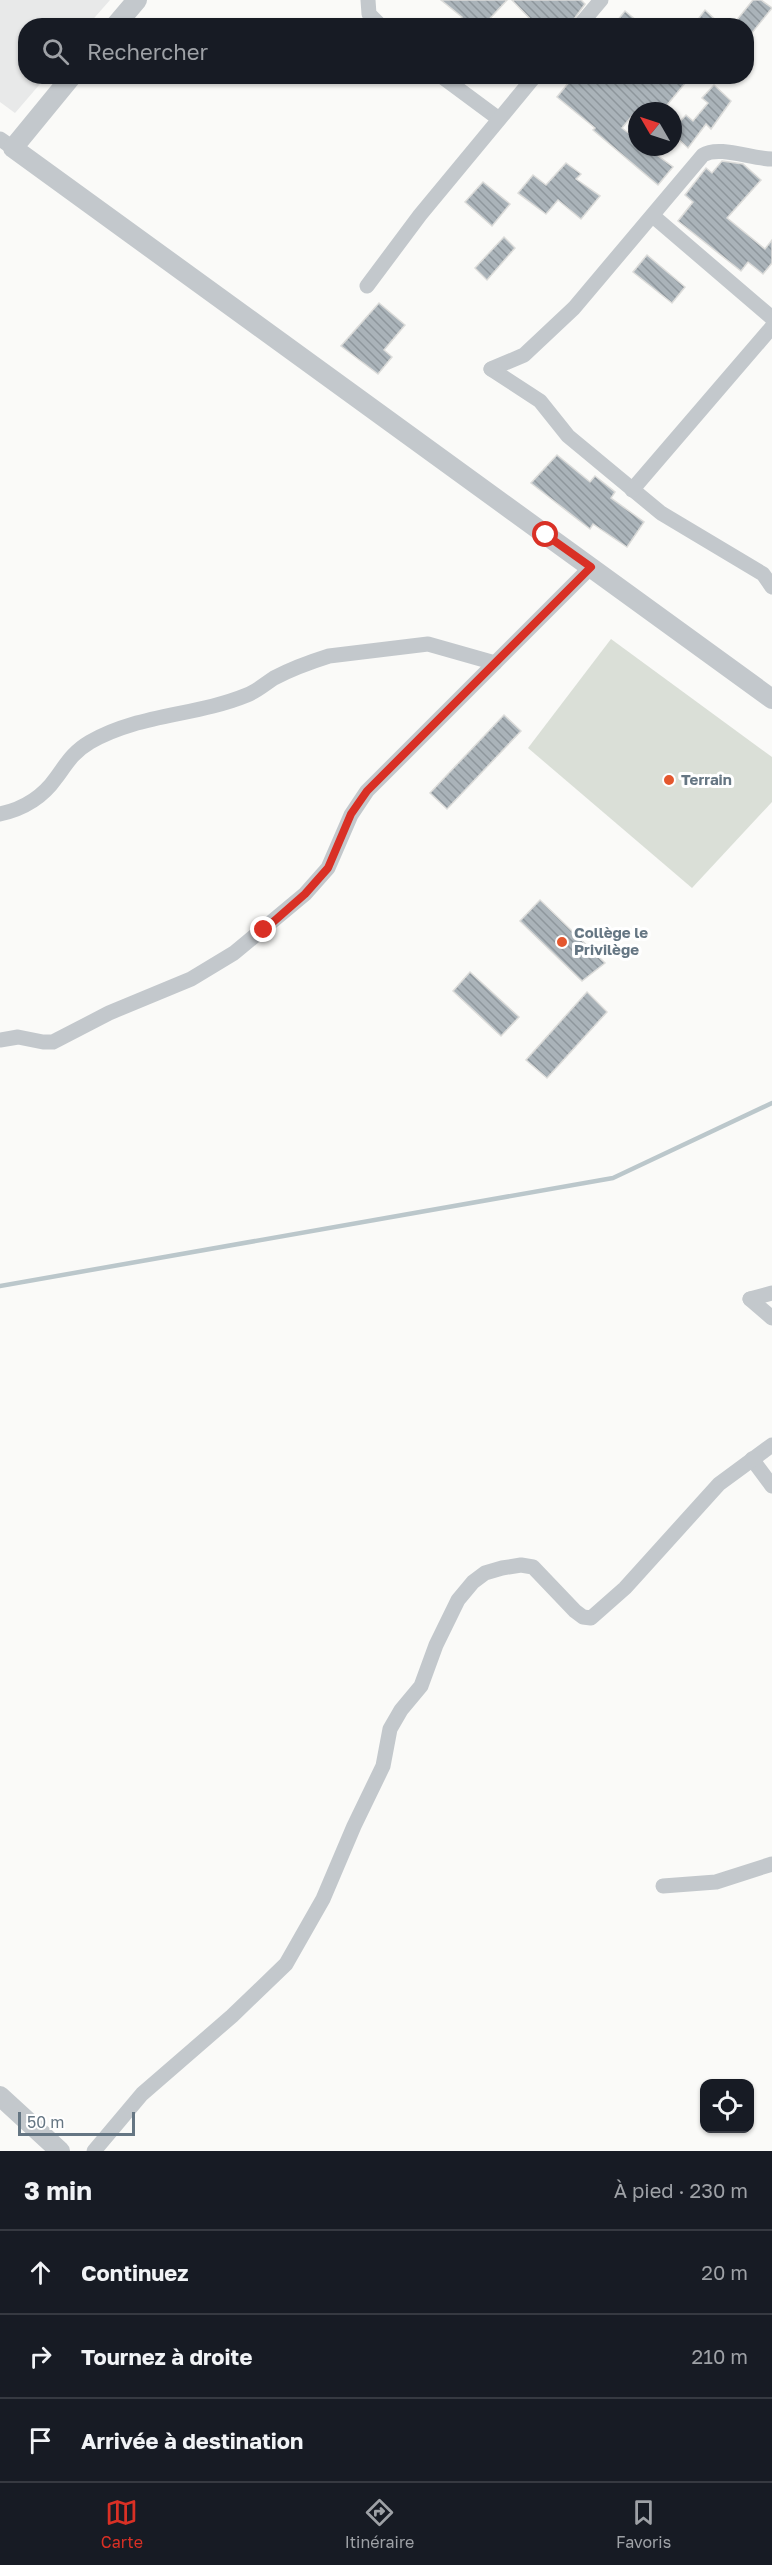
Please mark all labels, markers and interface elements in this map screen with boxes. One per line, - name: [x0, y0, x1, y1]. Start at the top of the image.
- search box: [18, 18, 754, 84]
- icon: search: [39, 35, 72, 68]
- text: Rechercher: [87, 38, 208, 65]
- north arrow: [628, 102, 682, 156]
- route start: [532, 521, 558, 547]
- place label: Terrain: [681, 770, 732, 788]
- marker: Terrain: [662, 773, 676, 787]
- route end: [250, 916, 276, 942]
- place label: Collège le Privilège: [574, 923, 648, 958]
- marker: Collège le Privilège: [555, 935, 569, 949]
- map controls: [700, 2079, 754, 2133]
- button: locate: [700, 2079, 754, 2133]
- scale bar: [18, 2109, 135, 2136]
- text: 50 m: [27, 2112, 64, 2132]
- text: 3 min: [24, 2175, 92, 2206]
- text: À pied · 230 m: [614, 2178, 748, 2202]
- icon: ahead: [24, 2256, 57, 2289]
- text: Continuez: [81, 2259, 188, 2286]
- text: 20 m: [701, 2260, 748, 2284]
- icon: right: [24, 2340, 57, 2373]
- text: Tournez à droite: [81, 2343, 252, 2370]
- text: 210 m: [692, 2344, 748, 2368]
- icon: arrive: [24, 2424, 57, 2457]
- text: Arrivée à destination: [81, 2427, 303, 2454]
- tab: Carte: [101, 2496, 143, 2552]
- tab: Itinéraire: [345, 2496, 414, 2552]
- tab: Favoris: [616, 2496, 671, 2552]

